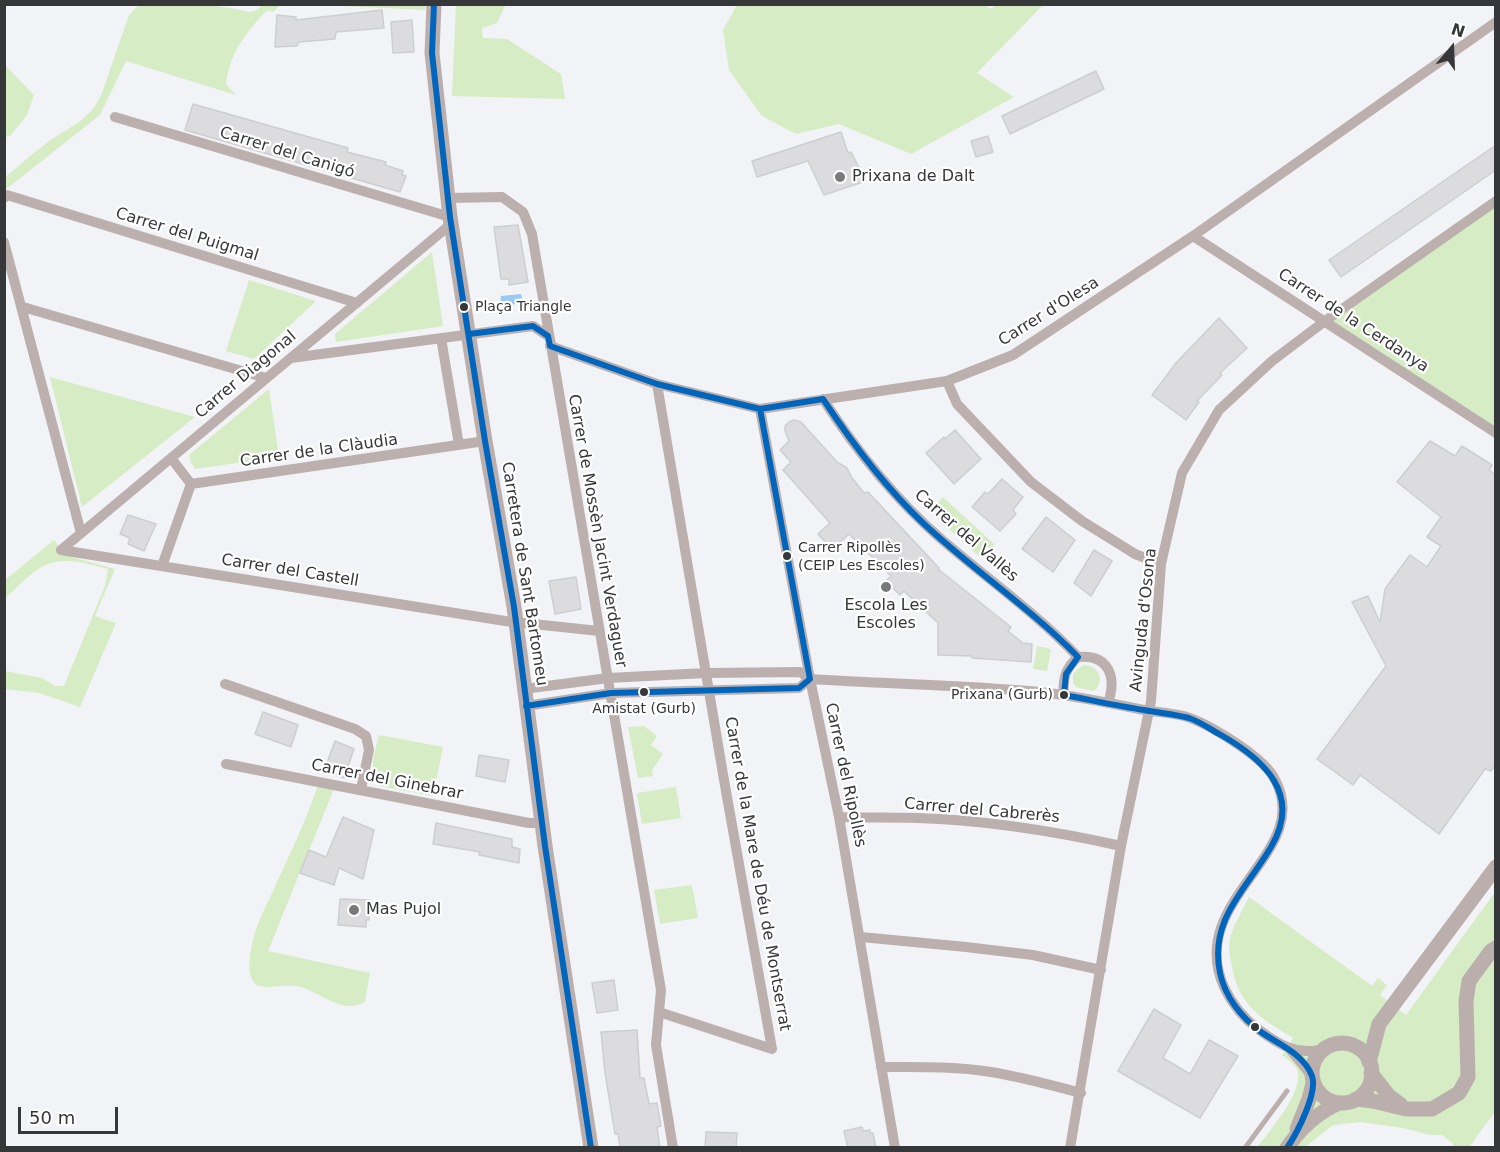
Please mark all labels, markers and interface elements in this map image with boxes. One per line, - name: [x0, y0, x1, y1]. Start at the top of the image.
- north arrow: [1422, 18, 1482, 78]
- text: N: [1449, 19, 1467, 42]
- street label: Carrer del Canigó: [217, 123, 357, 183]
- place label: Prixana de Dalt: [852, 167, 975, 187]
- marker: Prixana de Dalt: [833, 170, 847, 184]
- street label: Carrer del Puigmal: [113, 204, 261, 266]
- street label: Carrer de la Cerdanya: [1274, 265, 1432, 377]
- street label: Carrer d'Olesa: [995, 273, 1103, 351]
- place label: Plaça Triangle: [475, 299, 572, 315]
- marker: Plaça Triangle: [458, 301, 470, 313]
- street label: Carrer Diagonal: [192, 327, 300, 423]
- street label: Carrer de Mossèn Jacint Verdaguer: [563, 393, 631, 669]
- street label: Carrer de la Clàudia: [239, 430, 399, 472]
- street label: Carretera de Sant Bartomeu: [497, 461, 551, 687]
- street label: Carrer del Vallès: [910, 486, 1022, 586]
- place label: Carrer Ripollès (CEIP Les Escoles): [798, 540, 925, 572]
- street label: Avinguda d'Osona: [1127, 547, 1161, 693]
- marker: Carrer Ripollès (CEIP Les Escoles): [781, 550, 793, 562]
- street label: Carrer del Castell: [220, 551, 360, 591]
- marker: Escola Les Escoles: [879, 580, 893, 594]
- place label: Escola Les Escoles: [844, 596, 928, 634]
- marker: Amistat (Gurb): [638, 686, 650, 698]
- place label: Prixana (Gurb): [951, 687, 1053, 703]
- marker: Prixana (Gurb): [1058, 689, 1070, 701]
- place label: Amistat (Gurb): [592, 701, 696, 717]
- street label: Carrer del Ripollès: [820, 701, 870, 849]
- street label: Carrer de la Mare de Déu de Montserrat: [720, 715, 794, 1033]
- street label: Carrer del Ginebrar: [309, 756, 465, 804]
- street label: Carrer del Cabrerès: [903, 795, 1061, 827]
- place label: Mas Pujol: [366, 900, 441, 920]
- marker: Mas Pujol: [347, 903, 361, 917]
- unlabelled marker: [1249, 1021, 1261, 1033]
- scale bar: [21, 1095, 122, 1133]
- text: 50 m: [29, 1107, 75, 1128]

